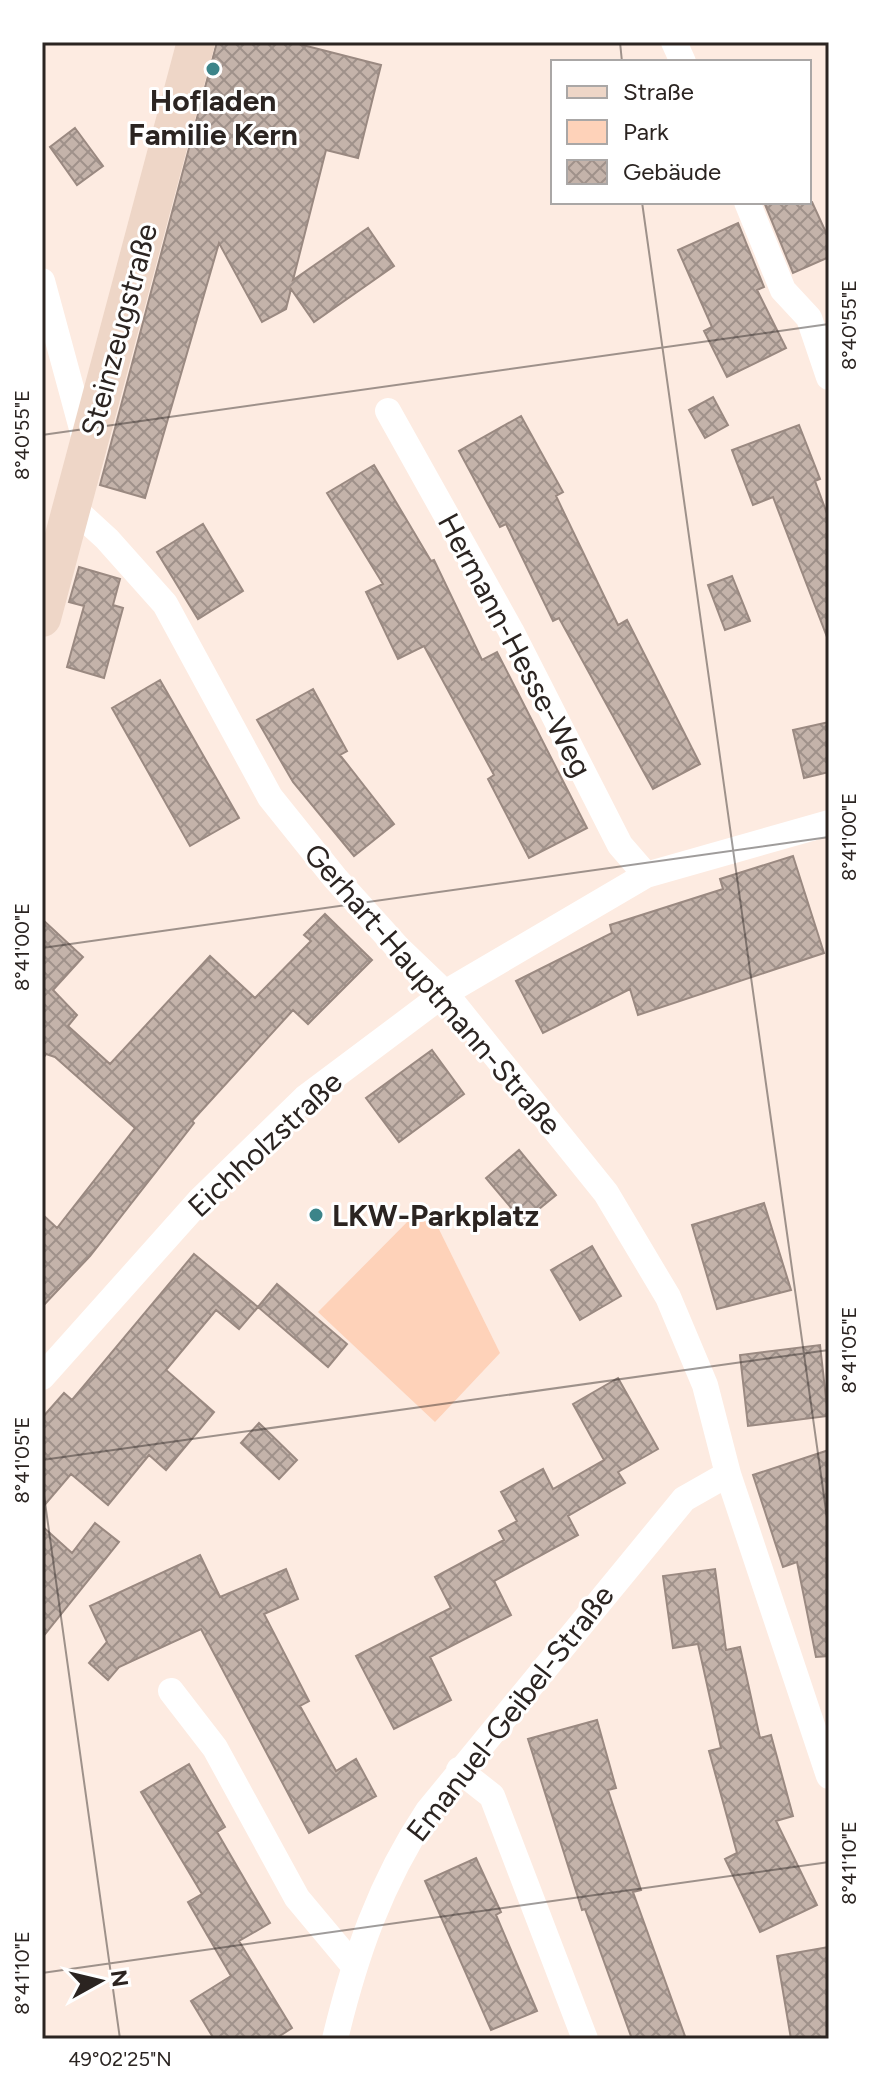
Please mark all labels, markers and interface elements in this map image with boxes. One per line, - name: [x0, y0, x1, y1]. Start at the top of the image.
- marker: Hofladen Familie Kern: [204, 60, 222, 78]
- legend: [551, 60, 811, 204]
- text: Straße: [623, 77, 694, 106]
- place label: Hofladen Familie Kern: [128, 82, 298, 153]
- text: Park: [623, 117, 669, 146]
- text: Gebäude: [623, 157, 721, 186]
- street label: Steinzeugstraße: [73, 219, 165, 441]
- text: 8°40'55"E: [837, 280, 861, 370]
- text: 8°40'55"E: [10, 390, 34, 480]
- street label: Hermann-Hesse-Weg: [430, 507, 600, 783]
- text: 8°41'00"E: [837, 793, 861, 881]
- street label: Gerhart-Hauptmann-Straße: [296, 836, 570, 1142]
- text: 8°41'00"E: [10, 903, 34, 991]
- street label: Eichholzstraße: [180, 1063, 350, 1225]
- place label: LKW-Parkplatz: [332, 1197, 539, 1234]
- marker: LKW-Parkplatz: [307, 1206, 325, 1224]
- text: 8°41'05"E: [837, 1307, 861, 1393]
- text: 8°41'05"E: [10, 1417, 34, 1503]
- street label: Emanuel-Geibel-Straße: [398, 1577, 622, 1849]
- text: 8°41'10"E: [837, 1821, 861, 1905]
- text: 8°41'10"E: [10, 1931, 34, 2015]
- north arrow: [60, 1941, 140, 2021]
- text: N: [105, 1968, 134, 1989]
- text: 49°02'25"N: [68, 2047, 172, 2071]

